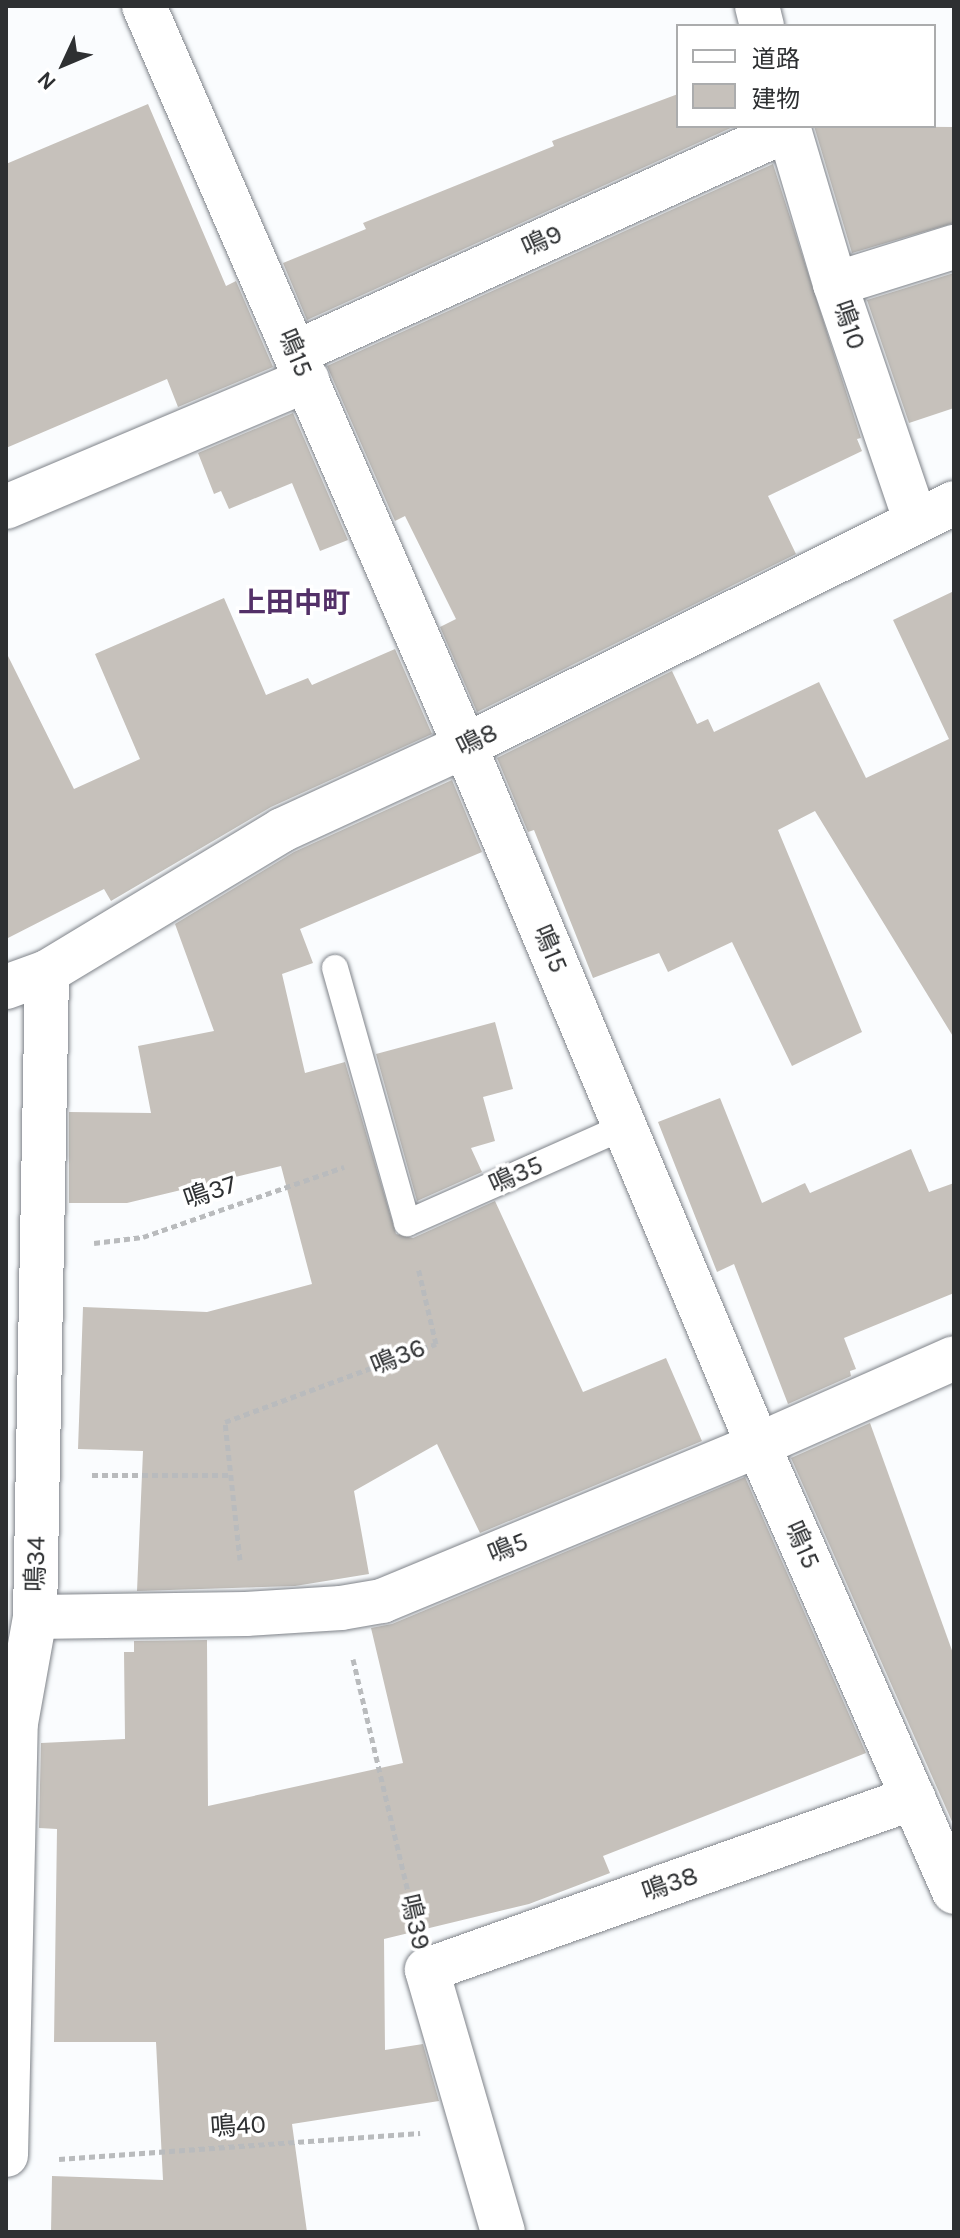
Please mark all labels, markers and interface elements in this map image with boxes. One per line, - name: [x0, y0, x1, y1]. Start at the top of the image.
- north arrow: [24, 24, 104, 104]
- legend: [676, 24, 936, 128]
- text: 道路: [752, 45, 800, 73]
- text: N: [32, 66, 62, 95]
- text: 建物: [752, 85, 800, 113]
- street label: 鳴9: [517, 218, 567, 264]
- street label: 鳴10: [826, 296, 872, 354]
- street label: 鳴15: [271, 324, 319, 382]
- district label: 上田中町: [238, 586, 350, 620]
- street label: 鳴8: [451, 717, 503, 763]
- street label: 鳴15: [526, 920, 574, 978]
- street label: 鳴35: [484, 1149, 548, 1201]
- street label: 鳴37: [180, 1169, 240, 1215]
- street label: 鳴36: [366, 1332, 430, 1382]
- street label: 鳴15: [778, 1516, 826, 1574]
- street label: 鳴5: [483, 1526, 533, 1570]
- street label: 鳴34: [20, 1536, 52, 1592]
- street label: 鳴38: [638, 1860, 702, 1908]
- street label: 鳴39: [393, 1891, 437, 1953]
- street label: 鳴40: [209, 2108, 267, 2144]

